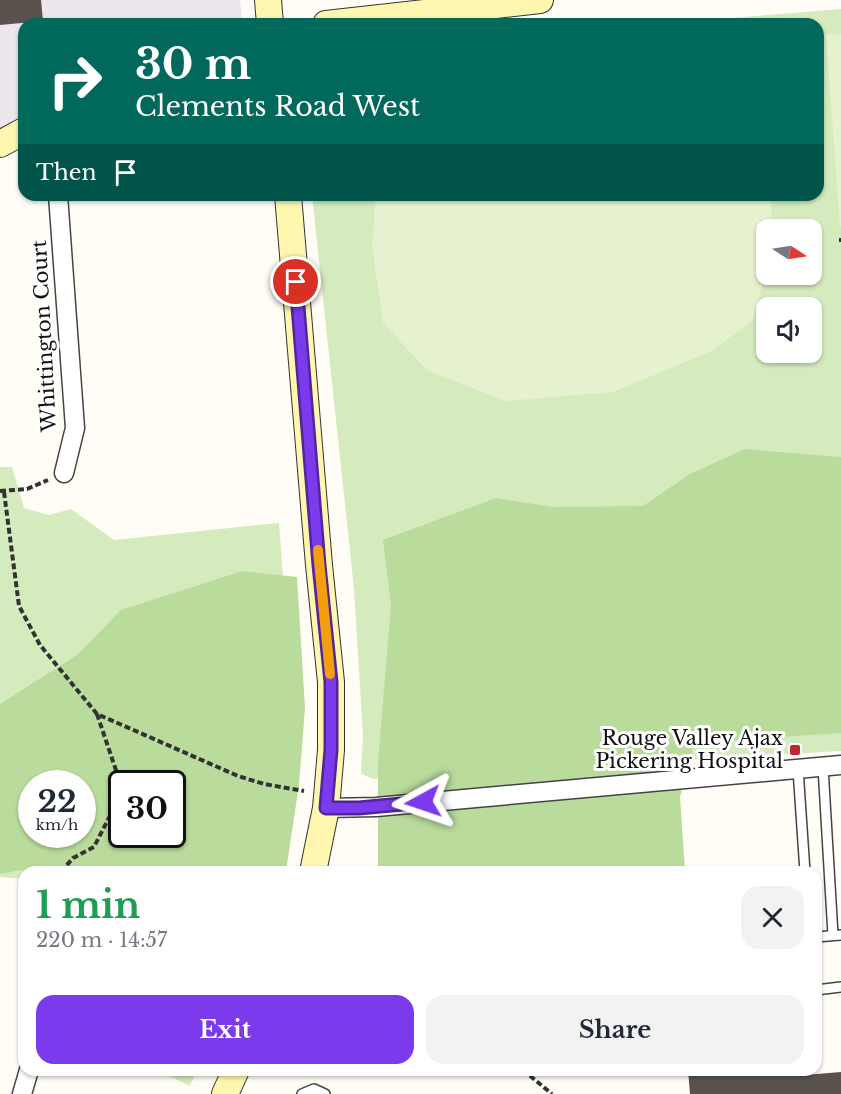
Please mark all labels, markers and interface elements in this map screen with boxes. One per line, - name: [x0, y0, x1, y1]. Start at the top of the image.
- text: 30 m: [135, 38, 251, 90]
- icon: right: [36, 42, 114, 120]
- text: Clements Road West: [135, 90, 420, 123]
- icon: arrive: [109, 156, 142, 189]
- text: Then: [36, 159, 97, 186]
- north arrow: [756, 219, 822, 285]
- map controls: [756, 219, 822, 363]
- street label: Whittington Court: [27, 239, 61, 433]
- pin: [270, 256, 321, 307]
- icon: arrive: [279, 265, 312, 298]
- button: sound: [756, 297, 822, 363]
- place label: Rouge Valley Ajax Pickering Hospital: [595, 726, 783, 773]
- marker: Rouge Valley Ajax Pickering Hospital: [788, 743, 802, 757]
- speed limit sign: 30: [108, 770, 186, 848]
- position arrow: [391, 770, 455, 834]
- text: 22: [37, 783, 77, 820]
- text: km/h: [36, 815, 78, 834]
- text: 1 min: [36, 883, 140, 928]
- button: close: [741, 886, 804, 949]
- text: 220 m · 14:57: [36, 928, 167, 952]
- button: Exit: [36, 995, 414, 1064]
- button: Share: [426, 995, 804, 1064]

